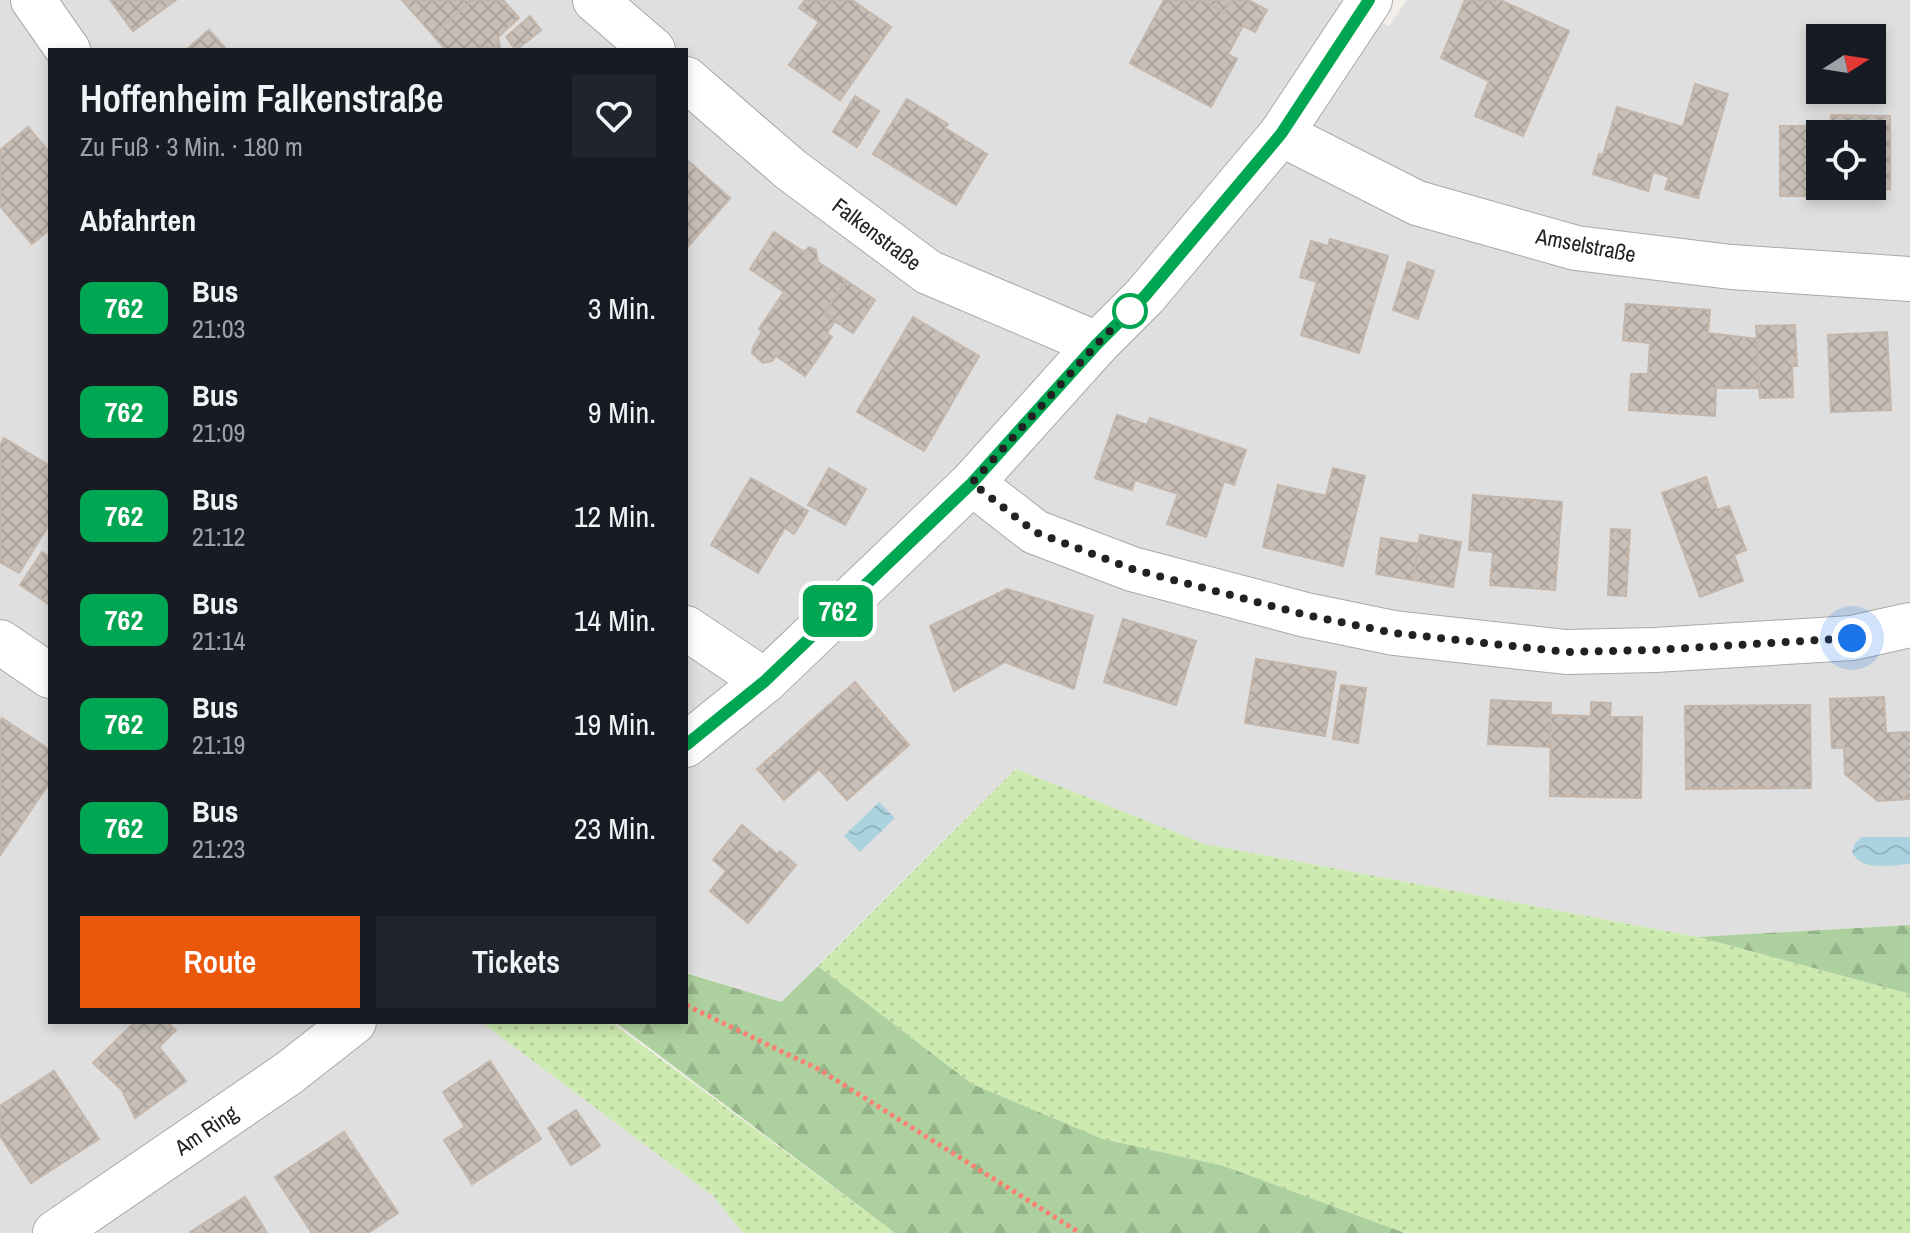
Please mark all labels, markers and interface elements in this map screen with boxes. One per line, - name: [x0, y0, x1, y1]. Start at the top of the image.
- north arrow: [1806, 24, 1886, 104]
- map controls: [1806, 24, 1886, 200]
- text: Hoffenheim Falkenstraße: [80, 73, 444, 124]
- button: heart: [572, 74, 656, 158]
- button: locate: [1806, 120, 1886, 200]
- text: Zu Fuß · 3 Min. · 180 m: [80, 129, 303, 164]
- street label: Falkenstraße: [826, 191, 928, 277]
- text: Abfahrten: [80, 200, 196, 240]
- street label: Amselstraße: [1532, 220, 1639, 269]
- text: Bus: [192, 271, 238, 311]
- text: 3 Min.: [588, 288, 656, 328]
- text: 762: [105, 289, 143, 327]
- unlabelled marker: [1113, 294, 1147, 328]
- text: 21:03: [192, 311, 245, 346]
- text: Bus: [192, 375, 238, 415]
- text: 9 Min.: [588, 392, 656, 432]
- text: 762: [105, 393, 143, 431]
- text: 21:09: [192, 415, 245, 450]
- text: Bus: [192, 479, 238, 519]
- text: 12 Min.: [574, 496, 656, 536]
- text: 762: [105, 497, 143, 535]
- text: 21:12: [192, 519, 245, 554]
- text: Bus: [192, 583, 238, 623]
- line badge: 762: [792, 585, 884, 637]
- text: 762: [819, 592, 857, 630]
- text: 14 Min.: [574, 600, 656, 640]
- text: 762: [105, 601, 143, 639]
- your location: [1832, 618, 1872, 658]
- text: 21:14: [192, 623, 245, 658]
- text: Bus: [192, 687, 238, 727]
- text: 19 Min.: [574, 704, 656, 744]
- text: 762: [105, 705, 143, 743]
- text: 21:19: [192, 727, 245, 762]
- text: Bus: [192, 791, 238, 831]
- text: 23 Min.: [574, 808, 656, 848]
- text: 762: [105, 809, 143, 847]
- text: 21:23: [192, 831, 245, 866]
- button: Route: [80, 916, 360, 1008]
- button: Tickets: [376, 916, 656, 1008]
- street label: Am Ring: [168, 1098, 243, 1163]

